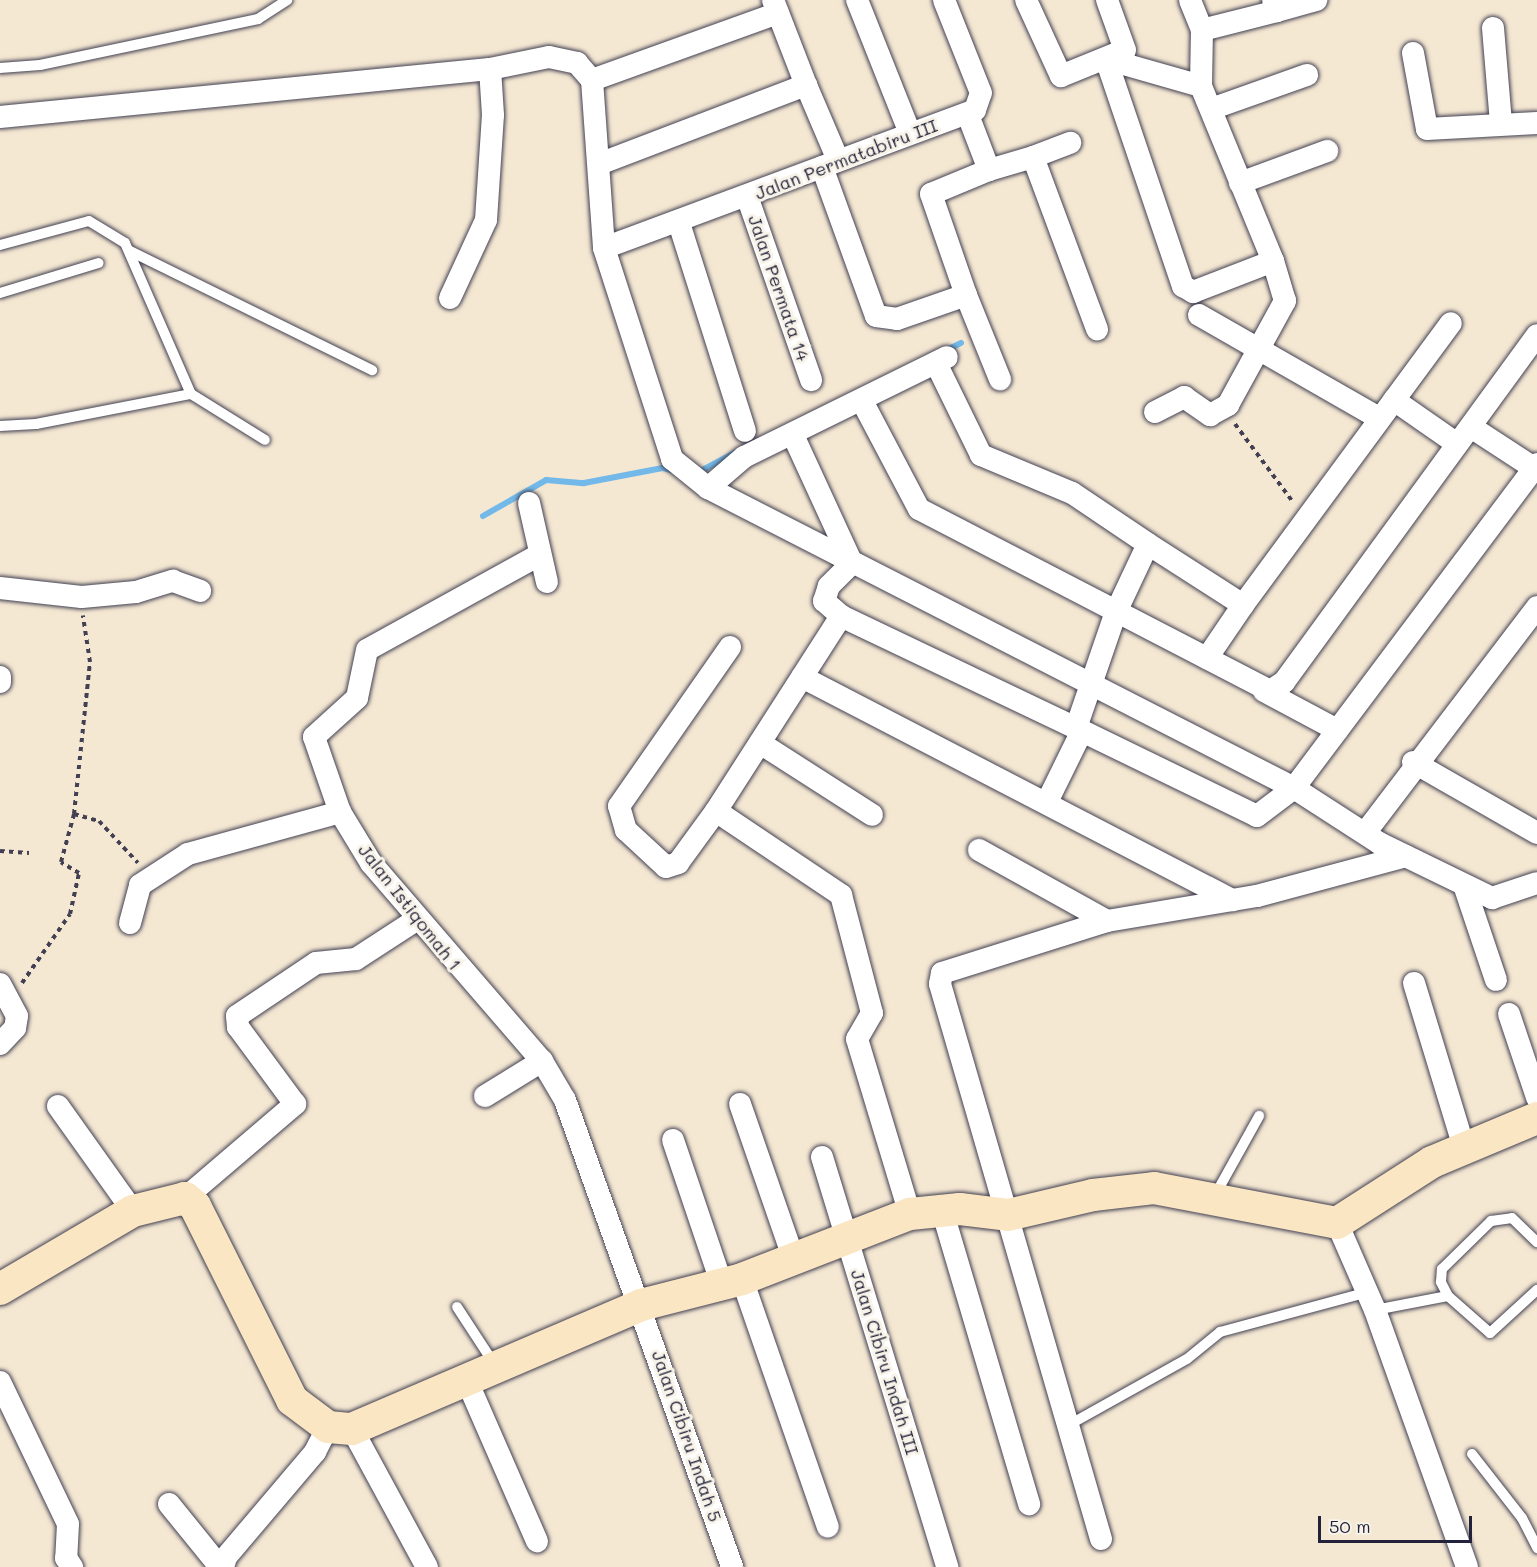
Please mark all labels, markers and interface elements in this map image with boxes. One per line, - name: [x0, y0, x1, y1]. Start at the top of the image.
- street label: Jalan Permatabiru III: [752, 114, 940, 204]
- street label: Jalan Permata 14: [744, 212, 814, 364]
- street label: Jalan Istiqomah 1: [354, 840, 466, 974]
- street label: Jalan Cibiru Indah III: [847, 1267, 923, 1457]
- street label: Jalan Cibiru Indah 5: [648, 1348, 726, 1524]
- scale bar: [1321, 1504, 1476, 1542]
- text: 50 m: [1329, 1514, 1371, 1538]

